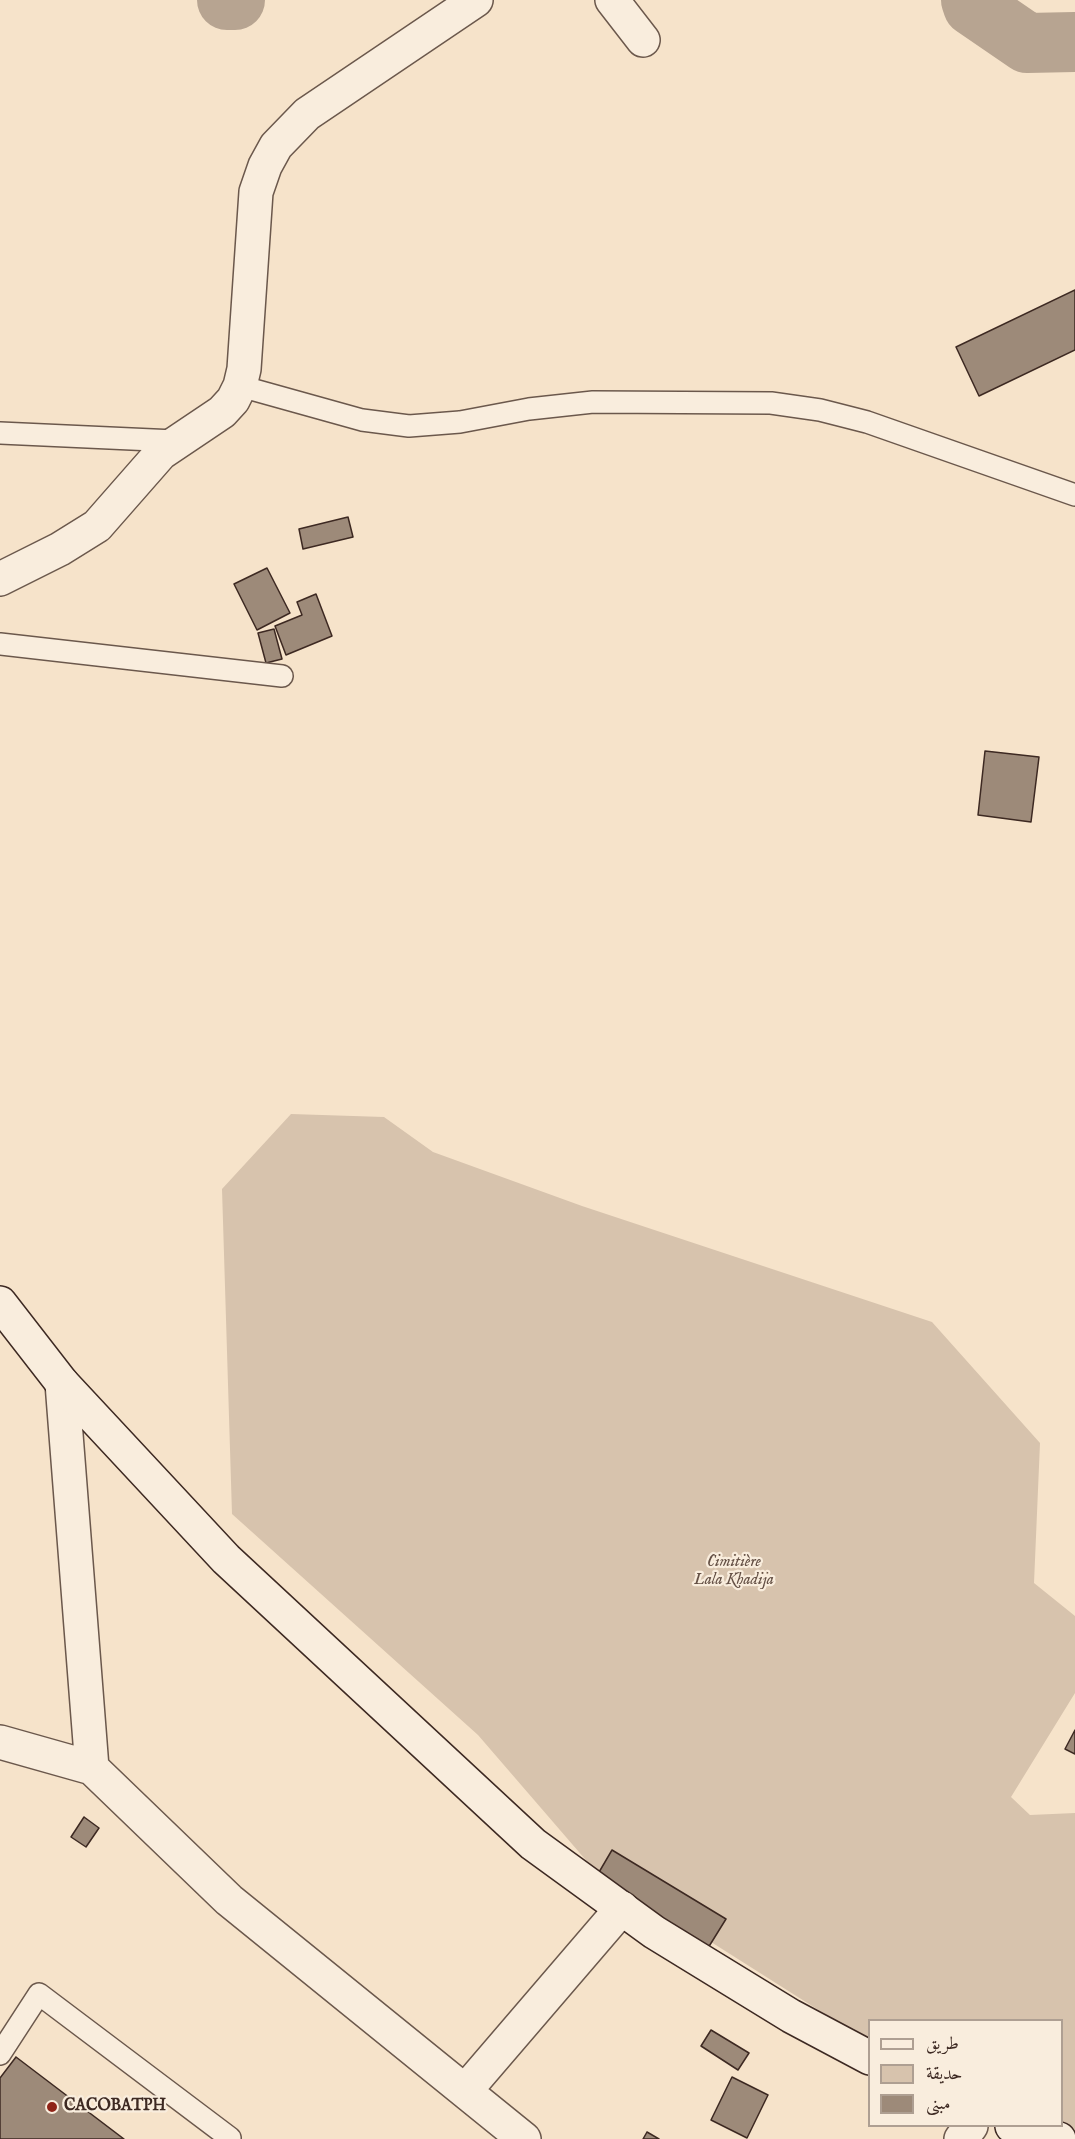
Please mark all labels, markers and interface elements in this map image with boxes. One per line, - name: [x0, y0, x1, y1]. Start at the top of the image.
- park label: Cimitière Lala Khadija: [694, 1553, 774, 1591]
- legend: [868, 2019, 1063, 2127]
- text: طريق: [926, 2033, 959, 2056]
- text: حديقة: [926, 2063, 962, 2086]
- text: مبنى: [926, 2093, 951, 2116]
- place label: CACOBATPH: [64, 2097, 166, 2117]
- marker: CACOBATPH: [45, 2100, 59, 2114]

